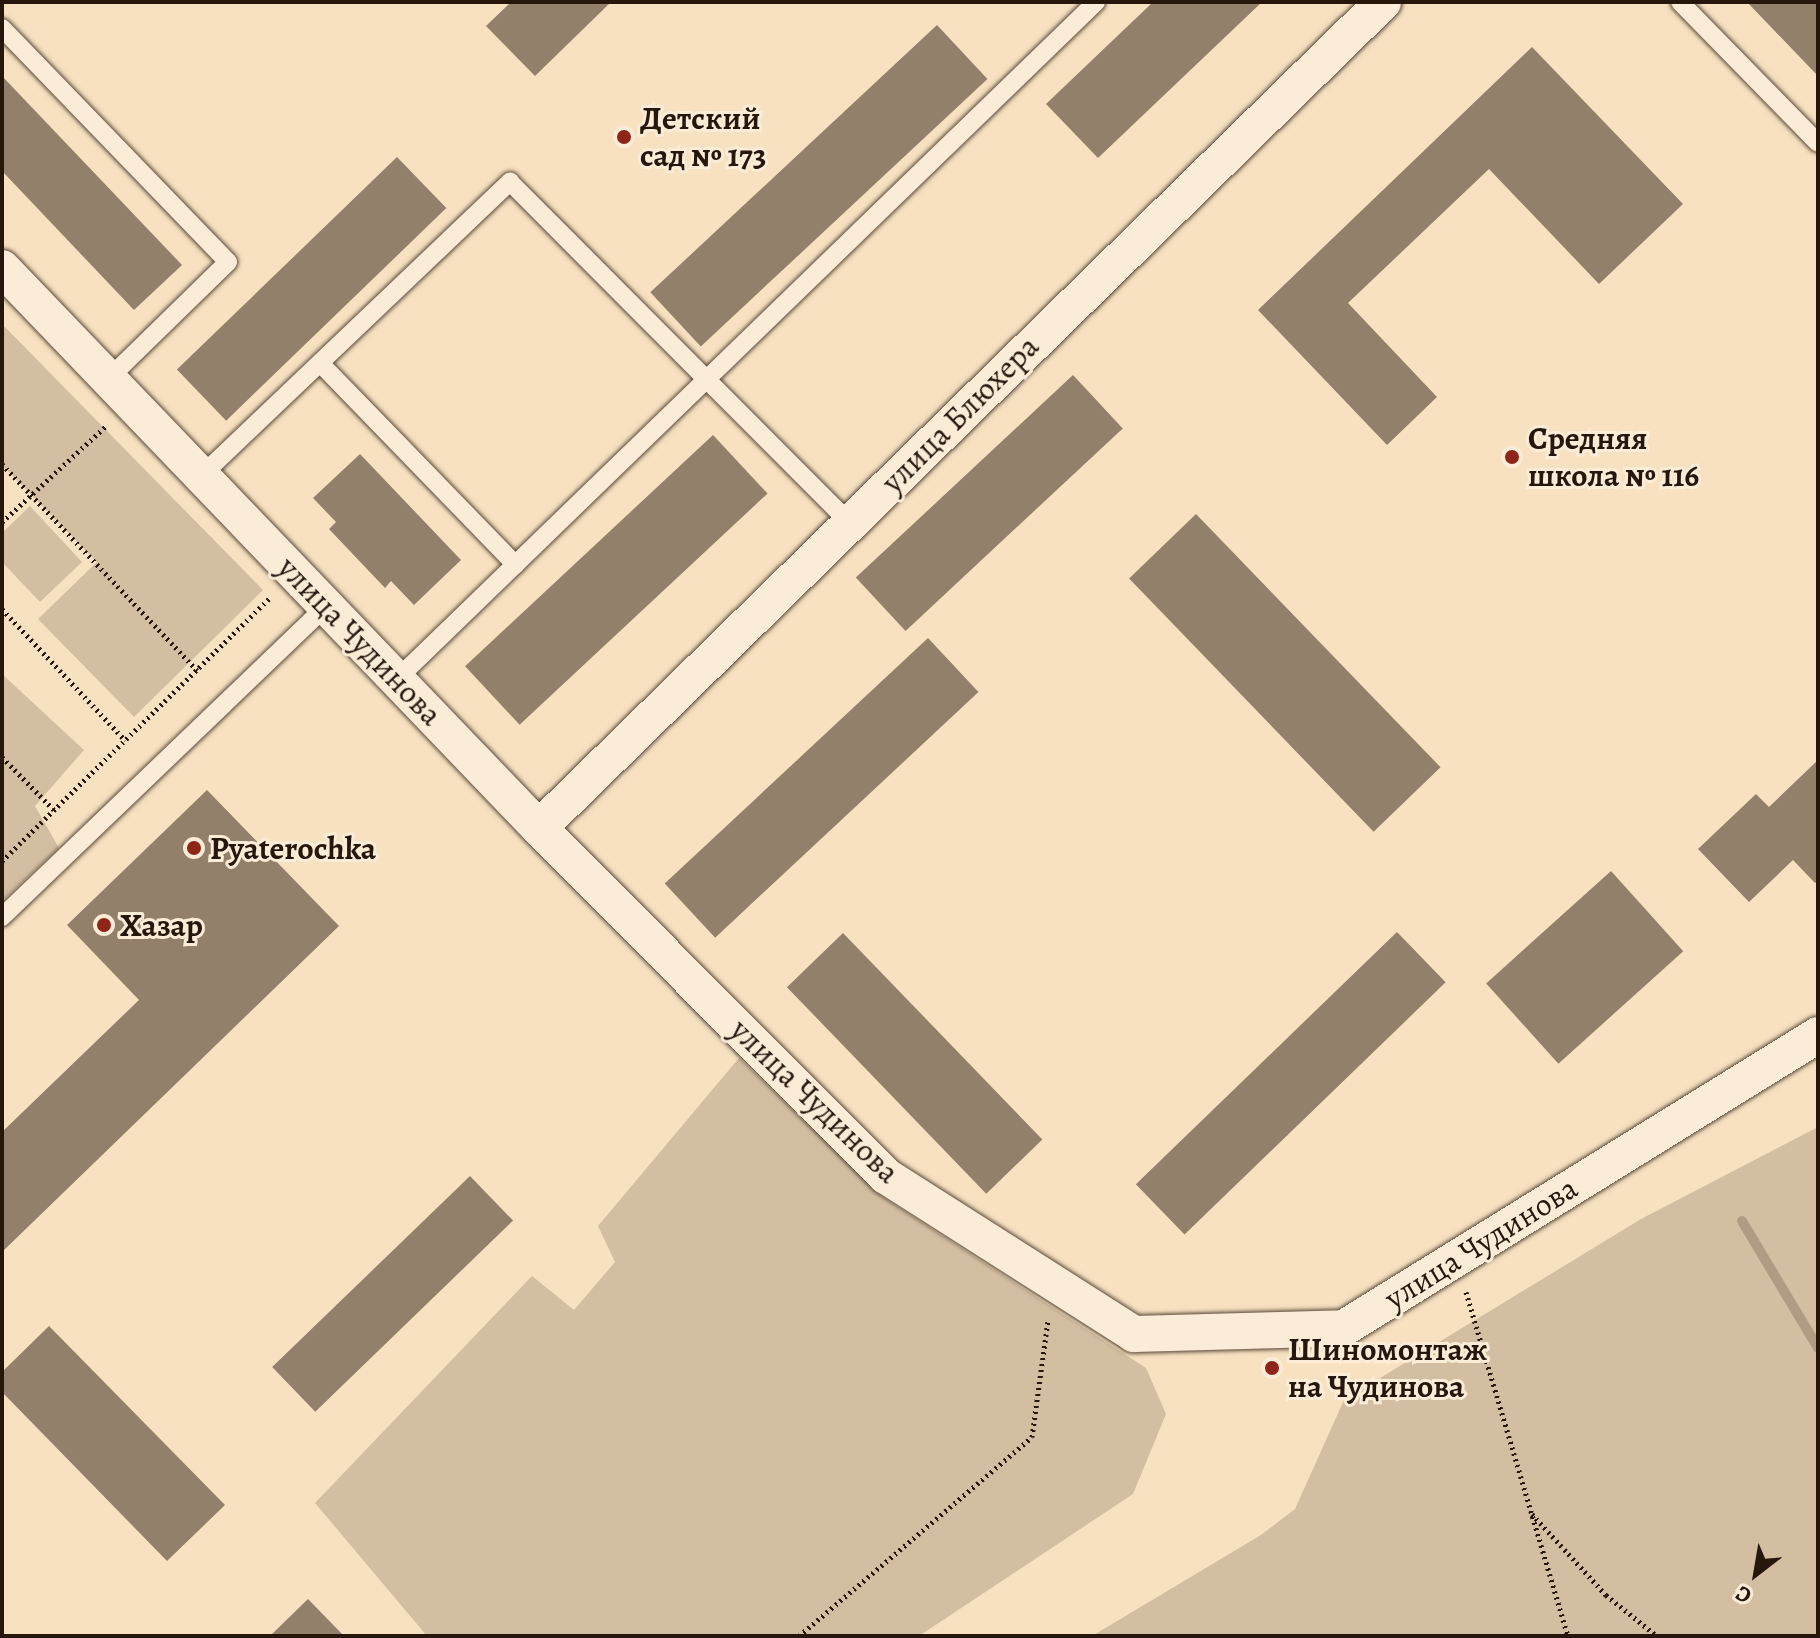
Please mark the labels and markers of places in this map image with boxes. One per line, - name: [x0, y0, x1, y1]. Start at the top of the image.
- place label: Детский сад № 173: [640, 100, 766, 175]
- marker: Детский сад № 173: [615, 128, 633, 146]
- place label: Средняя школа № 116: [1528, 420, 1699, 495]
- marker: Средняя школа № 116: [1503, 448, 1521, 466]
- place label: Pyaterochka: [210, 829, 376, 867]
- marker: Pyaterochka: [185, 839, 203, 857]
- place label: Хазар: [120, 906, 203, 944]
- marker: Хазар: [95, 916, 113, 934]
- place label: Шиномонтаж на Чудинова: [1288, 1331, 1488, 1406]
- marker: Шиномонтаж на Чудинова: [1263, 1359, 1281, 1377]

